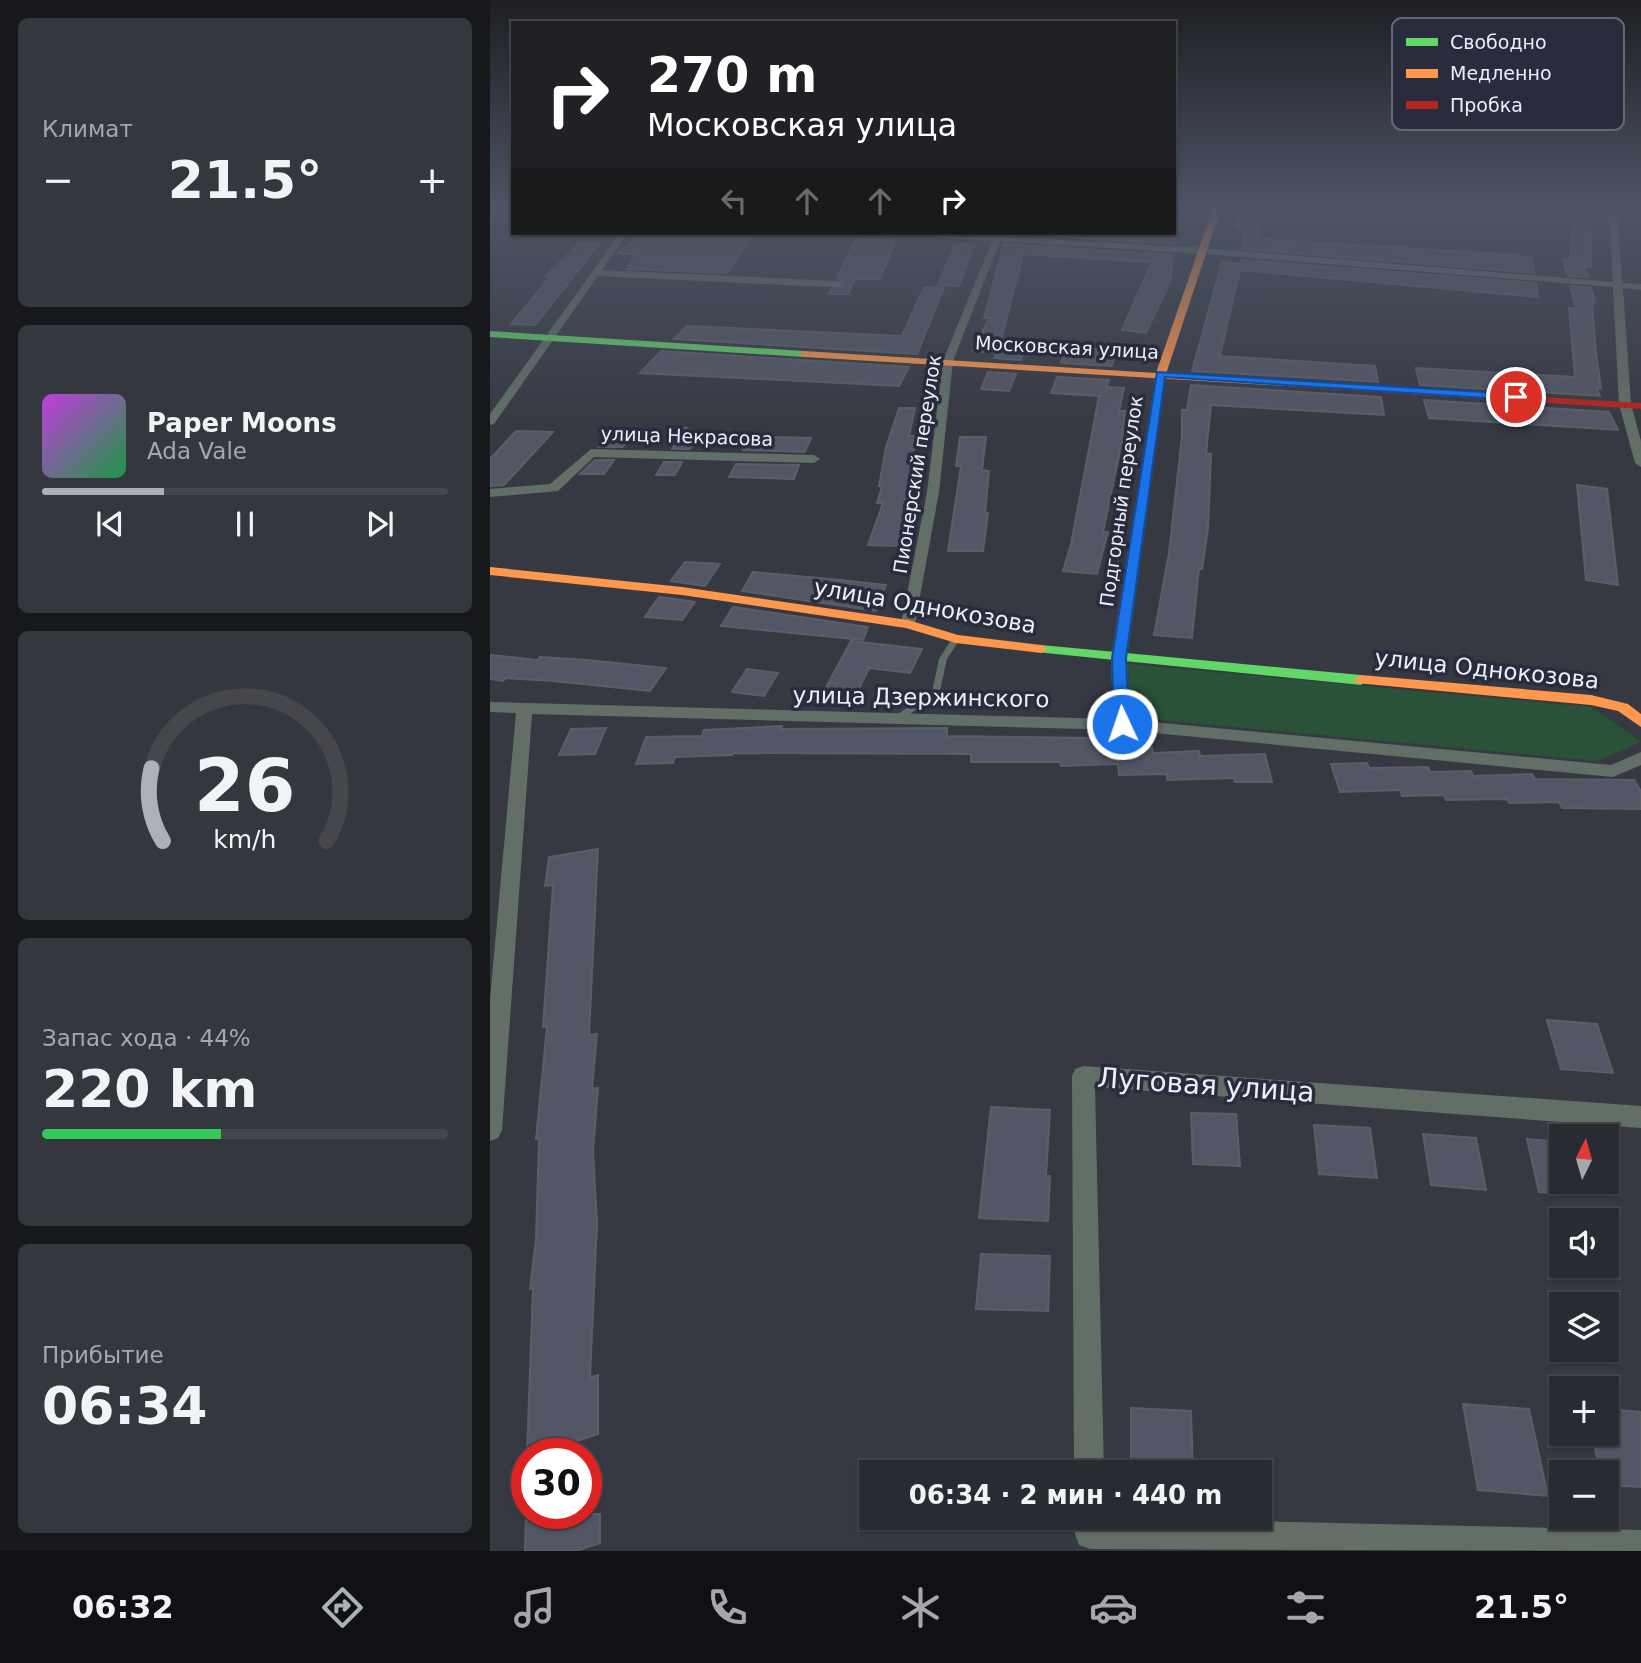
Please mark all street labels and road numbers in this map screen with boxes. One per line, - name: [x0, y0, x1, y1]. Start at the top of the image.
- street label: Московская улица: [974, 331, 1160, 363]
- street label: Пионерский переулок: [889, 353, 945, 575]
- street label: Подгорный переулок: [1095, 394, 1147, 608]
- street label: улица Некрасова: [600, 422, 774, 450]
- street label: улица Однокозова: [812, 574, 1038, 638]
- street label: улица Однокозова: [1374, 644, 1600, 694]
- street label: улица Дзержинского: [792, 682, 1050, 712]
- street label: Луговая улица: [1096, 1061, 1316, 1109]

